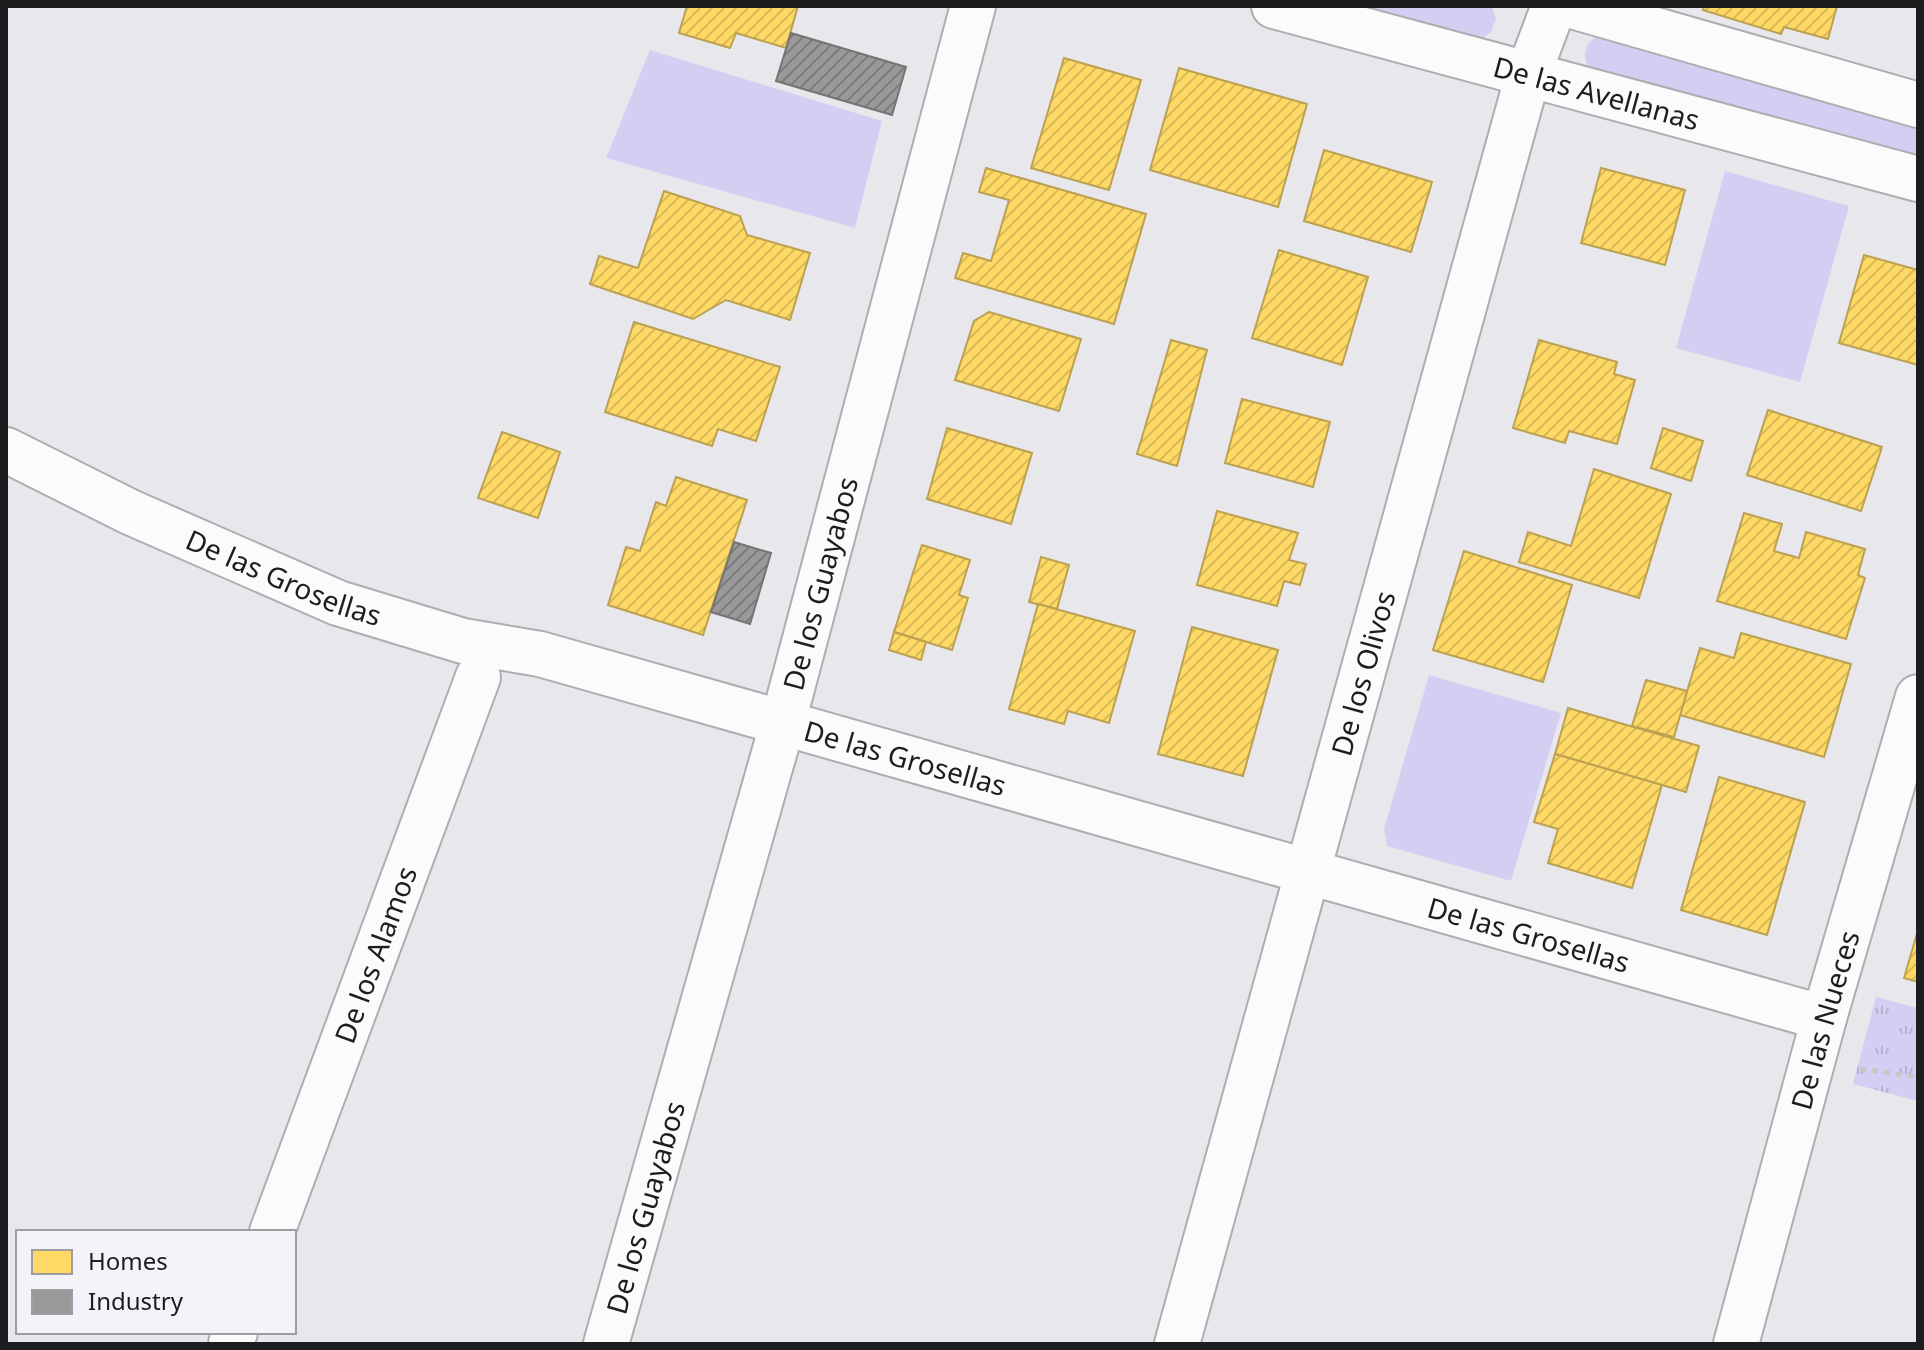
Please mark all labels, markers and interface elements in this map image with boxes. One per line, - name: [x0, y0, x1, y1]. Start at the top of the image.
- street label: De las Avellanas: [1489, 47, 1704, 138]
- street label: De los Guayabos: [773, 473, 866, 694]
- street label: De las Grosellas: [180, 520, 386, 634]
- street label: De los Olivos: [1322, 586, 1403, 760]
- street label: De las Grosellas: [800, 711, 1011, 804]
- street label: De los Alamos: [325, 861, 425, 1048]
- street label: De las Grosellas: [1423, 888, 1634, 981]
- street label: De las Nueces: [1781, 926, 1868, 1114]
- street label: De los Guayabos: [597, 1097, 693, 1318]
- legend: [16, 1230, 296, 1334]
- text: Homes: [88, 1244, 168, 1277]
- text: Industry: [88, 1284, 184, 1317]

